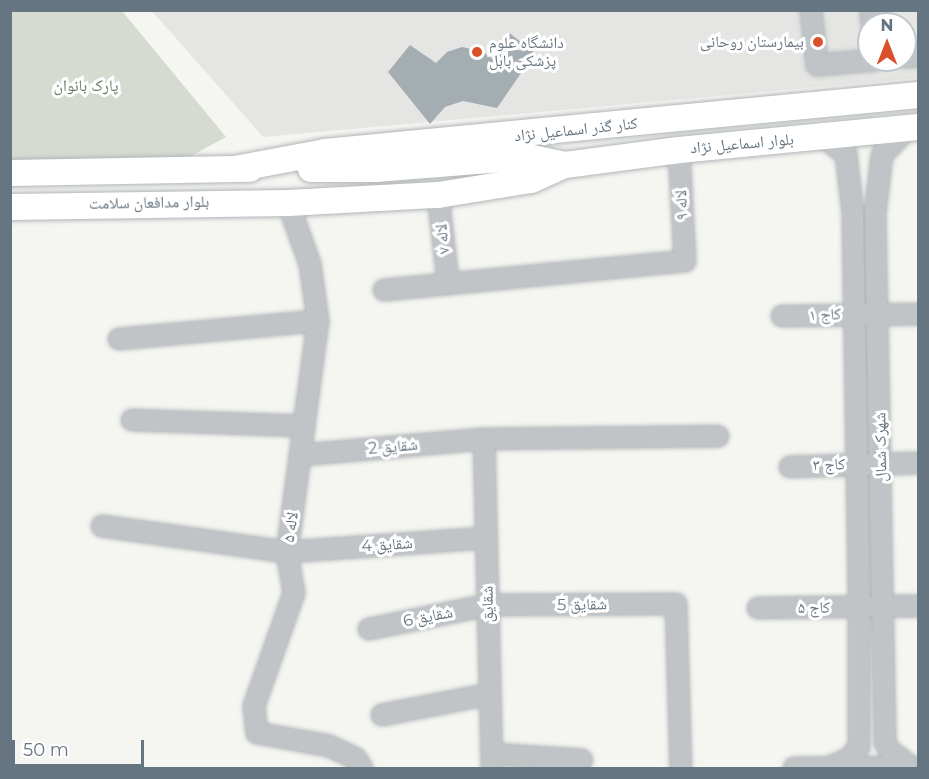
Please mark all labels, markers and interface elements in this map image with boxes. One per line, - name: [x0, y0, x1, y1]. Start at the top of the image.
- north arrow: [857, 12, 917, 72]
- text: N: [881, 16, 893, 35]
- place label: بیمارستان روحانی: [700, 32, 804, 52]
- place label: دانشگاه علوم پزشکی بابل: [489, 33, 564, 71]
- marker: بیمارستان روحانی: [809, 33, 827, 51]
- marker: دانشگاه علوم پزشکی بابل: [470, 45, 484, 59]
- park label: پارک بانوان: [54, 76, 118, 96]
- street label: کنار گذر اسماعیل نژاد: [513, 114, 639, 146]
- street label: بلوار اسماعیل نژاد: [689, 130, 795, 158]
- street label: لاله ۹: [672, 189, 692, 221]
- street label: بلوار مدافعان سلامت: [89, 192, 209, 214]
- street label: لاله ۷: [432, 223, 454, 255]
- street label: کاج ۱: [809, 305, 841, 325]
- street label: شهرک شمال: [871, 412, 891, 482]
- street label: شقايق 2: [367, 435, 419, 459]
- street label: کاج ۳: [813, 455, 845, 475]
- street label: لاله ۵: [279, 511, 303, 543]
- street label: شقايق 4: [361, 534, 413, 556]
- street label: شقايق: [478, 586, 498, 622]
- street label: شقايق 5: [557, 595, 607, 615]
- street label: کاج ۵: [798, 598, 830, 618]
- street label: شقايق 6: [401, 603, 455, 631]
- scale bar: [15, 728, 147, 766]
- text: 50 m: [23, 739, 69, 761]

